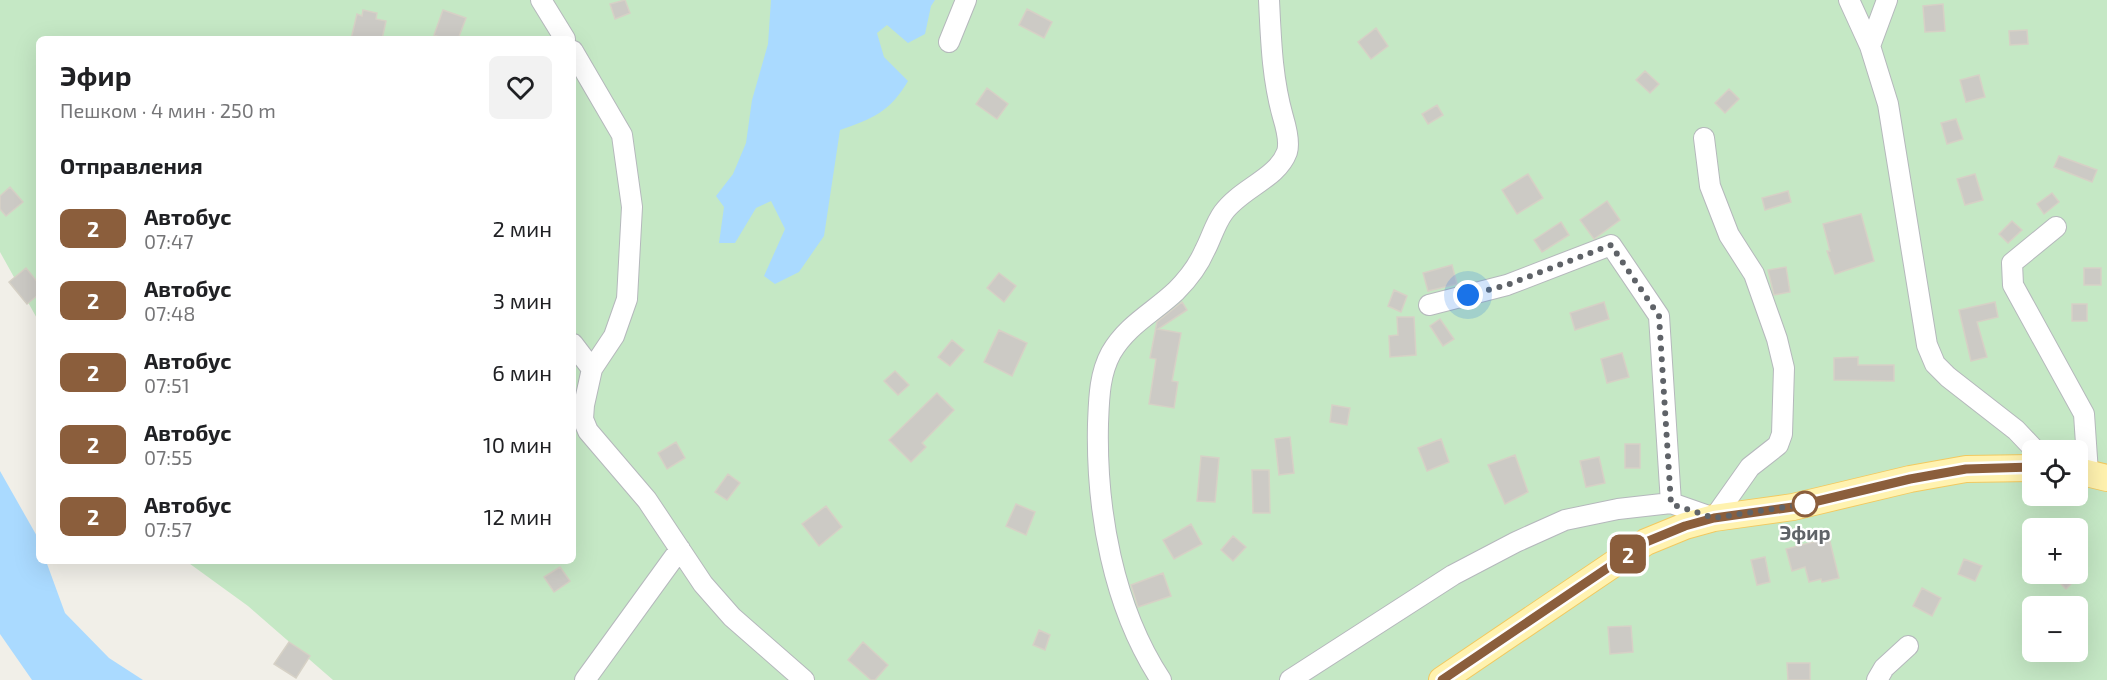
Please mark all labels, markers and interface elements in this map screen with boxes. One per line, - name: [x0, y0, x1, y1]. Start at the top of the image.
- button: heart: [489, 56, 552, 119]
- text: Эфир: [60, 58, 132, 92]
- text: Пешком · 4 мин · 250 m: [60, 98, 276, 122]
- text: Отправления: [60, 152, 203, 178]
- text: Автобус: [144, 203, 232, 229]
- text: 2 мин: [493, 215, 552, 241]
- text: 2: [87, 216, 99, 241]
- text: 07:47: [144, 229, 194, 253]
- text: Автобус: [144, 275, 232, 301]
- your location: [1453, 280, 1483, 310]
- text: 3 мин: [493, 287, 552, 313]
- text: 2: [87, 288, 99, 313]
- text: 07:48: [144, 301, 195, 325]
- text: Автобус: [144, 347, 232, 373]
- text: 6 мин: [492, 359, 552, 385]
- text: 2: [87, 360, 99, 385]
- text: 07:51: [144, 373, 190, 397]
- text: Автобус: [144, 419, 232, 445]
- text: 10 мин: [483, 431, 552, 457]
- text: 2: [87, 432, 99, 457]
- map controls: [2022, 440, 2088, 662]
- button: locate: [2022, 440, 2088, 506]
- text: 07:55: [144, 445, 192, 469]
- text: Автобус: [144, 491, 232, 517]
- marker: Эфир: [1792, 491, 1818, 517]
- text: 12 мин: [484, 503, 552, 529]
- text: 2: [87, 504, 99, 529]
- text: 07:57: [144, 517, 192, 541]
- button: +: [2022, 518, 2088, 584]
- place label: Эфир: [1779, 520, 1831, 544]
- line badge: 2: [1608, 534, 1648, 574]
- text: 2: [1622, 542, 1634, 567]
- button: −: [2022, 596, 2088, 662]

